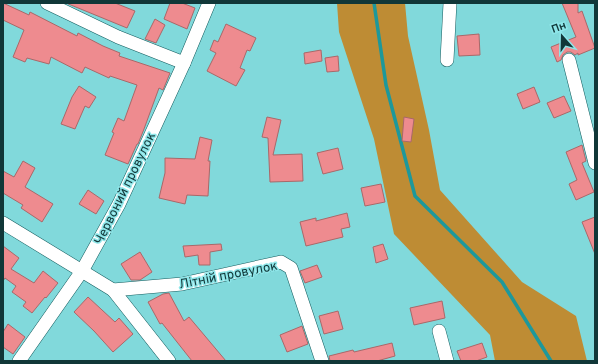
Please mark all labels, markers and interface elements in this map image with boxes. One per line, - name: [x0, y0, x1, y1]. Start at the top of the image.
- north arrow: [542, 16, 582, 56]
- text: Пн: [550, 18, 568, 37]
- street label: Червоний провулок: [92, 130, 160, 248]
- street label: Літній провулок: [178, 259, 279, 293]

